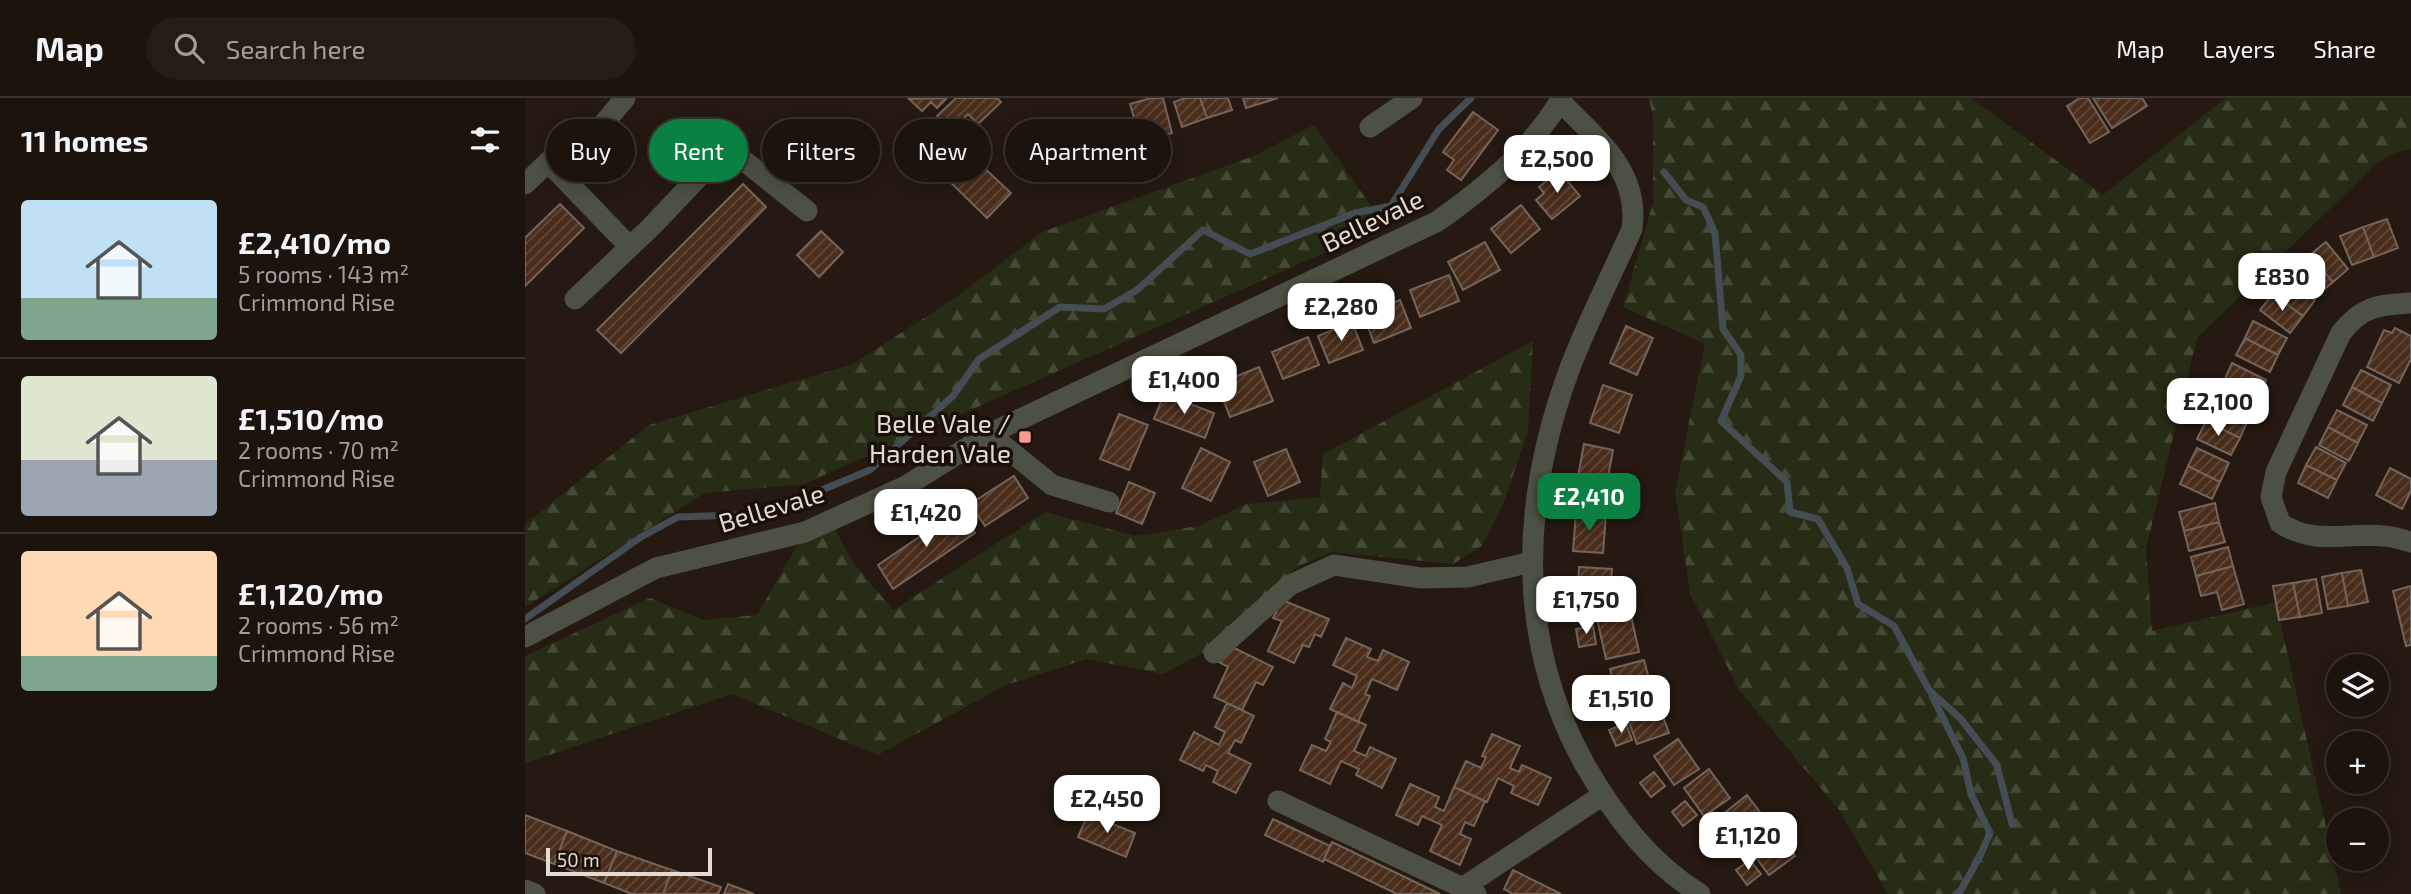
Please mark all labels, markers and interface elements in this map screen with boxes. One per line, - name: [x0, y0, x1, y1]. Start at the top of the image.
- search box: [146, 17, 636, 80]
- text: Map: [35, 28, 104, 68]
- icon: search: [170, 29, 208, 67]
- text: Search here: [226, 33, 365, 64]
- text: Map: [2116, 34, 2164, 63]
- text: Layers: [2202, 34, 2275, 63]
- text: Share: [2313, 34, 2376, 63]
- chip: Buy: [546, 119, 635, 182]
- chip: Rent: [649, 119, 748, 182]
- chip: Filters: [762, 119, 880, 182]
- chip: New: [894, 119, 991, 182]
- chip: Apartment: [1005, 119, 1171, 182]
- icon: filters: [466, 121, 504, 159]
- text: 11 homes: [21, 122, 148, 158]
- pin: £2,500: [1500, 136, 1614, 195]
- text: £2,500: [1520, 144, 1594, 172]
- street label: Bellevale: [1316, 182, 1428, 258]
- text: £2,410/mo: [238, 224, 391, 260]
- icon: home: [77, 228, 161, 312]
- pin: £830: [2241, 254, 2323, 313]
- text: 5 rooms · 143 m²: [238, 260, 409, 288]
- text: £830: [2254, 262, 2310, 290]
- pin: £2,280: [1284, 284, 1398, 343]
- text: Crimmond Rise: [238, 288, 395, 316]
- text: £2,280: [1304, 292, 1378, 320]
- pin: £1,400: [1127, 356, 1241, 416]
- text: £1,400: [1148, 365, 1220, 393]
- pin: £2,100: [2161, 378, 2275, 438]
- text: £2,100: [2183, 387, 2253, 415]
- text: £1,510/mo: [238, 400, 384, 436]
- icon: home: [77, 404, 161, 488]
- place label: Belle Vale / Harden Vale: [869, 407, 1011, 468]
- marker: Belle Vale / Harden Vale: [1017, 429, 1033, 445]
- text: 2 rooms · 70 m²: [238, 436, 399, 464]
- text: Crimmond Rise: [238, 464, 395, 492]
- pin: £2,410: [1532, 474, 1646, 533]
- street label: Bellevale: [714, 476, 828, 538]
- text: £2,410: [1553, 482, 1625, 510]
- pin: £1,420: [869, 490, 983, 549]
- text: £1,420: [890, 498, 962, 526]
- text: £1,120/mo: [238, 575, 384, 611]
- pin: £1,750: [1529, 576, 1643, 636]
- icon: home: [77, 579, 161, 663]
- text: £1,750: [1552, 585, 1620, 613]
- text: 2 rooms · 56 m²: [238, 611, 399, 639]
- text: Crimmond Rise: [238, 639, 395, 667]
- map controls: [2326, 654, 2389, 871]
- button: layers: [2326, 654, 2389, 717]
- pin: £1,510: [1564, 676, 1678, 735]
- text: £1,510: [1588, 684, 1654, 712]
- button: +: [2326, 731, 2389, 794]
- pin: £2,450: [1050, 776, 1164, 835]
- text: £2,450: [1070, 784, 1144, 812]
- button: −: [2326, 808, 2389, 871]
- pin: £1,120: [1691, 812, 1805, 872]
- text: £1,120: [1715, 821, 1781, 849]
- scale bar: [546, 845, 712, 877]
- text: 50 m: [557, 848, 600, 871]

